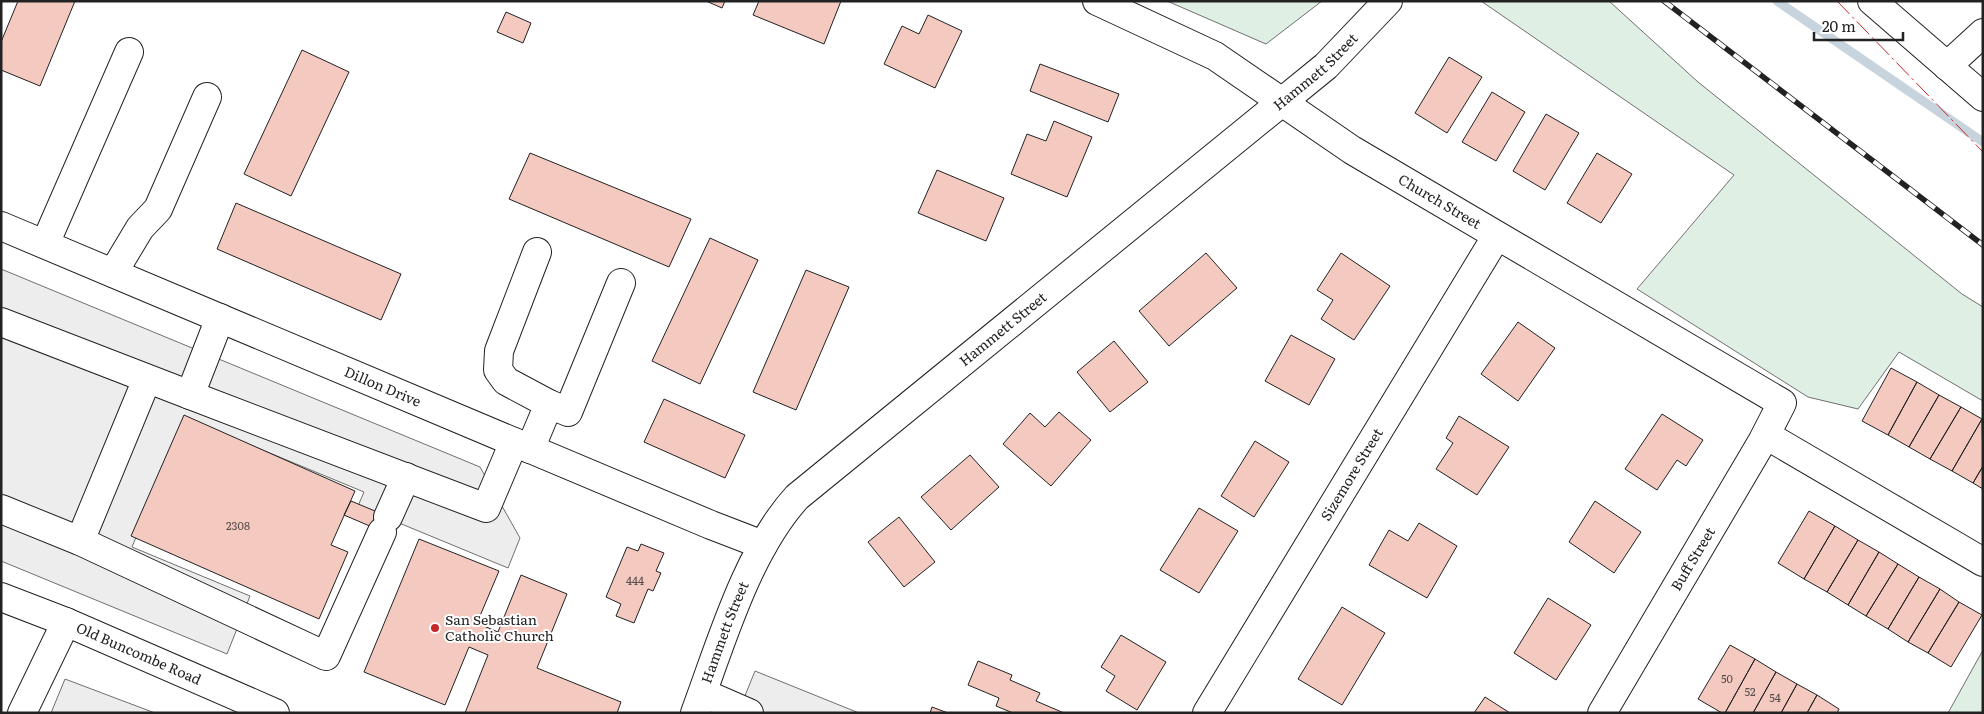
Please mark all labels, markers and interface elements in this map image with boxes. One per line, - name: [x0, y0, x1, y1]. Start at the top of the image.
- scale bar: [1814, 10, 1903, 42]
- text: 20 m: [1822, 14, 1856, 37]
- street label: Hammett Street: [1268, 28, 1362, 114]
- street label: Church Street: [1395, 168, 1486, 233]
- street label: Hammett Street: [954, 287, 1051, 370]
- street label: Dillon Drive: [341, 361, 424, 411]
- street label: Sizemore Street: [1315, 424, 1387, 524]
- house number: 2308: [226, 517, 250, 533]
- street label: Buff Street: [1665, 523, 1719, 594]
- house number: 444: [626, 572, 644, 588]
- street label: Hammett Street: [696, 578, 753, 686]
- place label: San Sebastian Catholic Church: [445, 609, 554, 645]
- street label: Old Buncombe Road: [73, 617, 205, 689]
- marker: San Sebastian Catholic Church: [429, 622, 441, 634]
- house number: 50: [1721, 670, 1733, 686]
- house number: 52: [1744, 683, 1756, 699]
- house number: 54: [1769, 689, 1781, 705]

